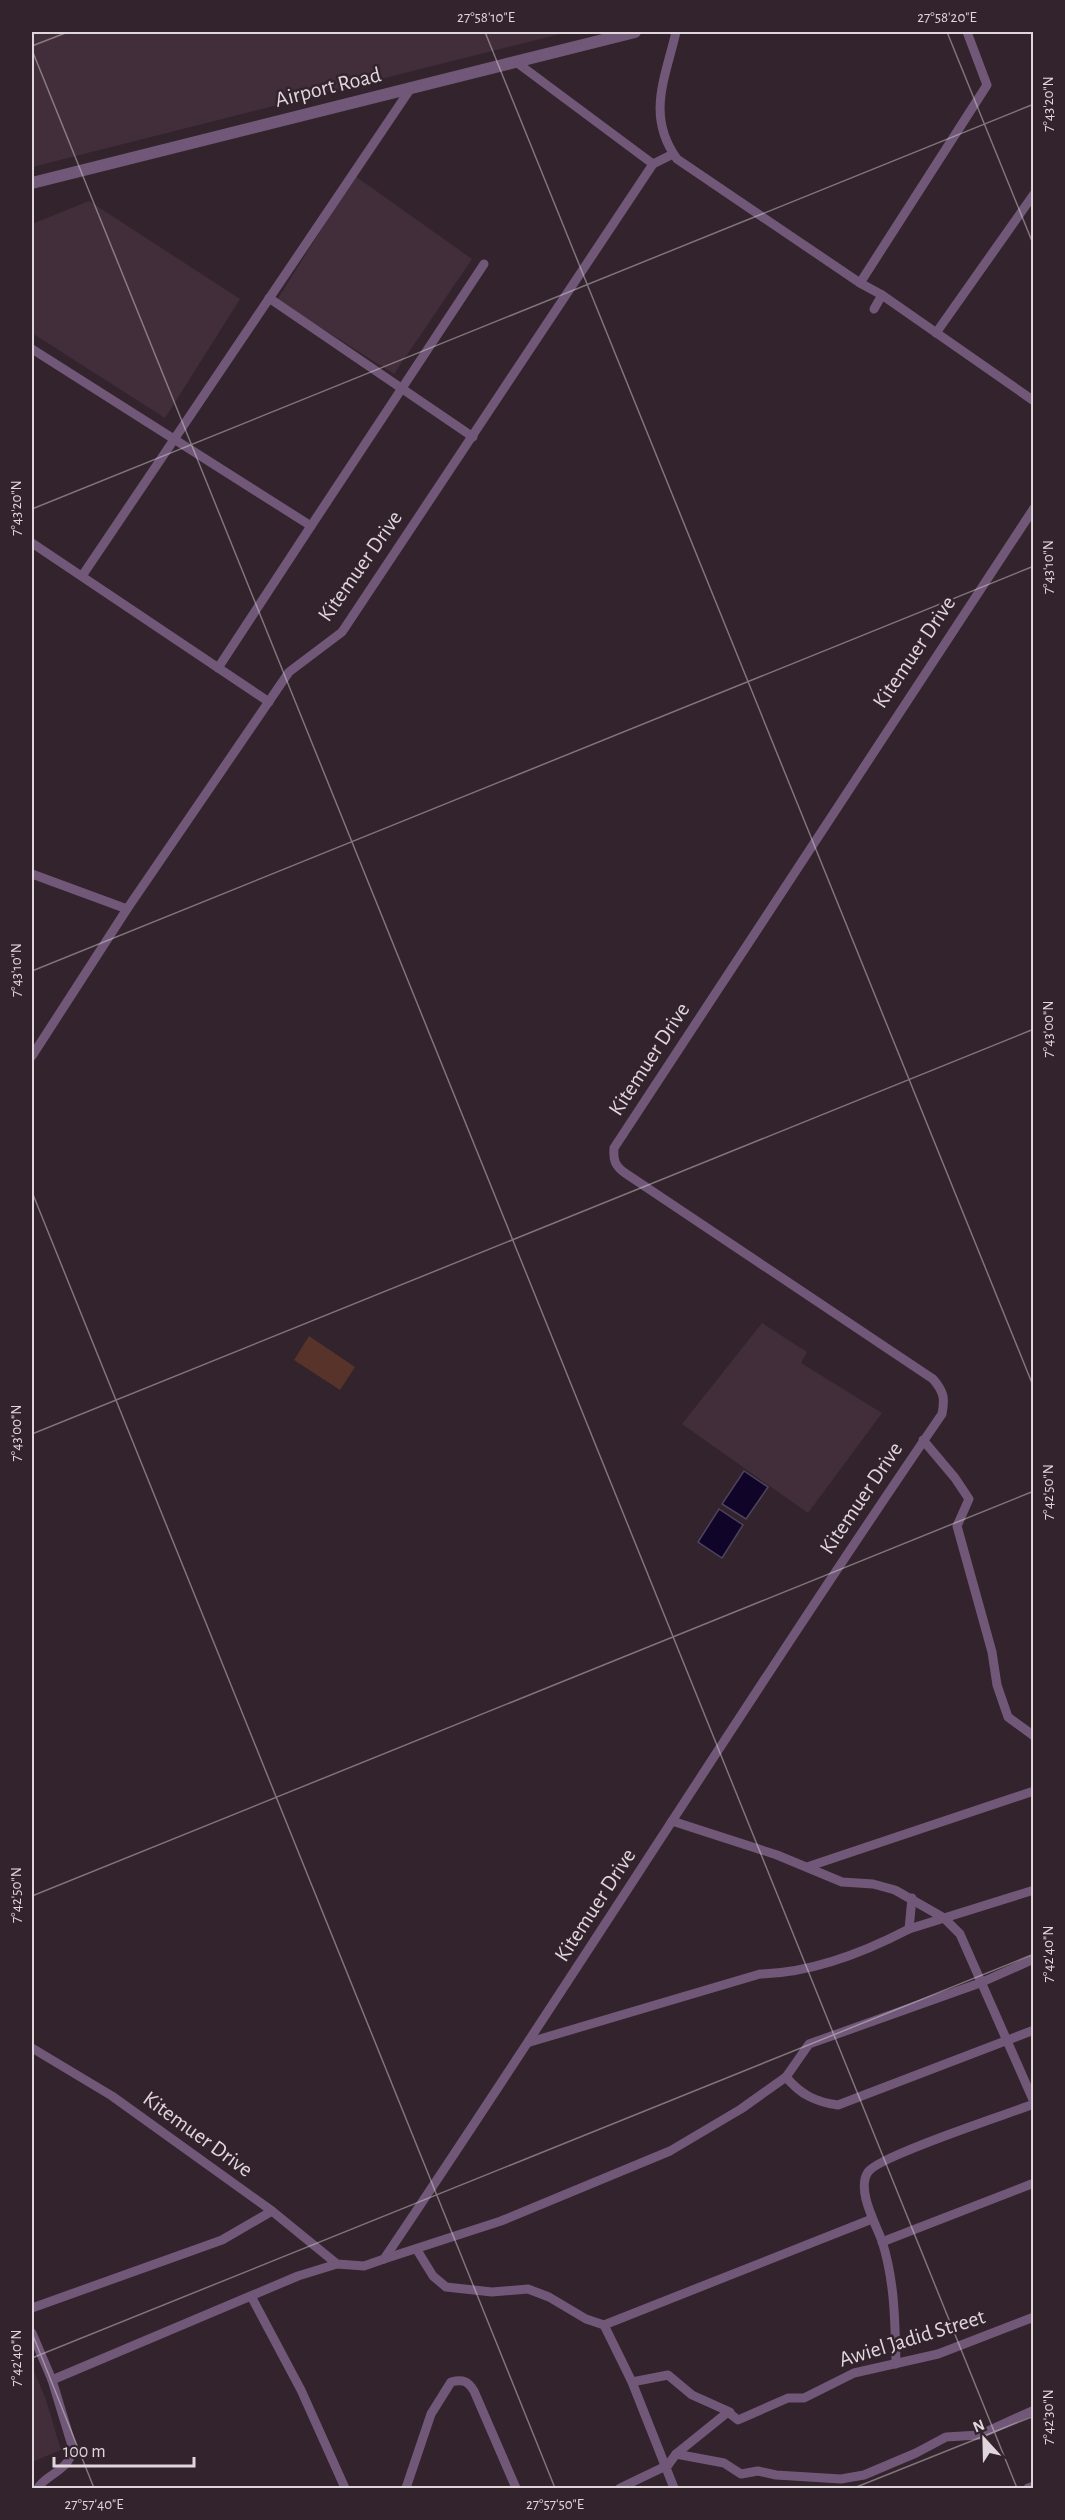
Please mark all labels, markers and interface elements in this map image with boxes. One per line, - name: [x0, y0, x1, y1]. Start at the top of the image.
- text: 27°58'10"E: [457, 10, 515, 25]
- text: 27°58'20"E: [917, 10, 977, 25]
- street label: Airport Road: [273, 63, 383, 111]
- text: 7°43'20"N: [1041, 76, 1056, 132]
- text: 7°43'20"N: [9, 480, 24, 536]
- street label: Kitemuer Drive: [314, 507, 406, 625]
- text: 7°43'10"N: [1041, 540, 1056, 594]
- street label: Kitemuer Drive: [869, 592, 959, 712]
- text: 7°43'10"N: [9, 943, 24, 997]
- street label: Kitemuer Drive: [604, 999, 694, 1119]
- text: 7°43'00"N: [1041, 1001, 1056, 1057]
- text: 7°43'00"N: [9, 1405, 24, 1461]
- street label: Kitemuer Drive: [816, 1438, 906, 1558]
- text: 7°42'50"N: [1041, 1464, 1056, 1520]
- street label: Kitemuer Drive: [550, 1845, 640, 1965]
- text: 7°42'50"N: [9, 1867, 24, 1923]
- text: 7°42'40"N: [1041, 1926, 1056, 1982]
- street label: Kitemuer Drive: [139, 2087, 257, 2181]
- street label: Awiel Jadid Street: [836, 2305, 988, 2371]
- text: 7°42'40"N: [9, 2330, 24, 2386]
- text: 7°42'30"N: [1041, 2389, 1056, 2445]
- north arrow: [954, 2409, 1014, 2469]
- text: N: [971, 2417, 987, 2436]
- scale bar: [54, 2430, 194, 2468]
- text: 100 m: [63, 2443, 106, 2461]
- text: 27°57'40"E: [64, 2497, 124, 2512]
- text: 27°57'50"E: [526, 2497, 584, 2512]

